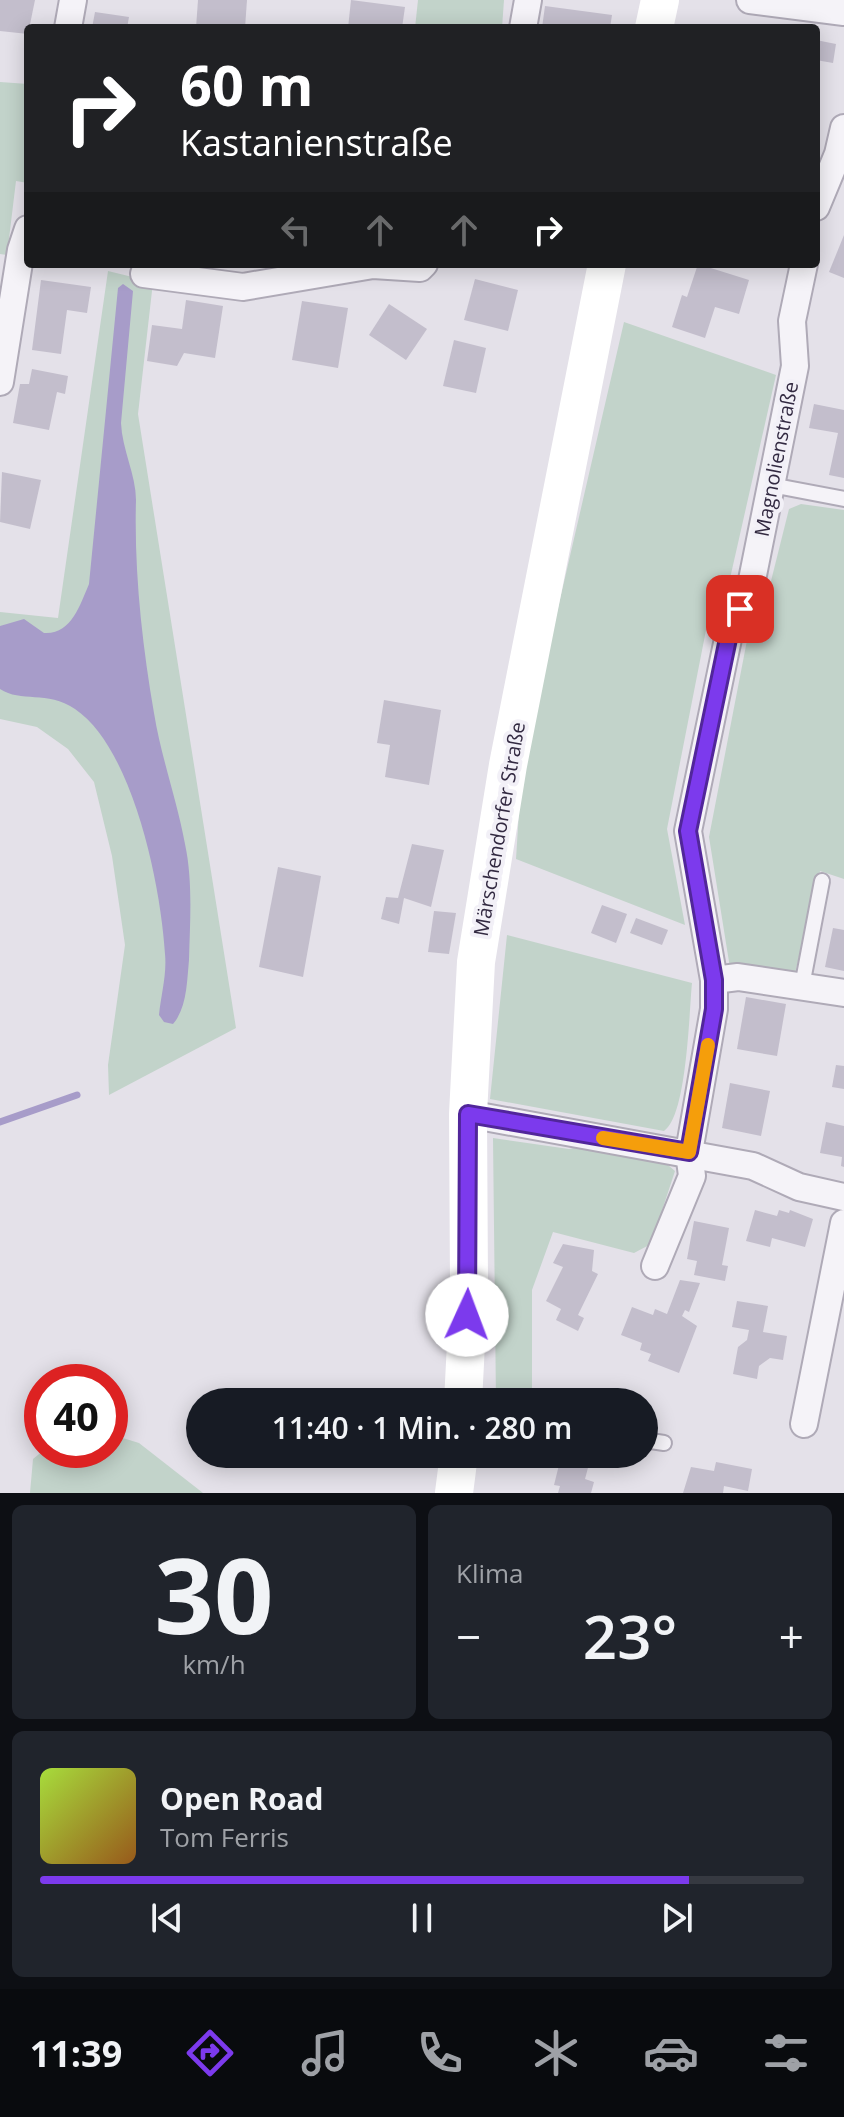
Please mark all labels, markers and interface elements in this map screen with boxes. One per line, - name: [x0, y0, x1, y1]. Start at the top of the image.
- text: 60 m: [180, 46, 314, 122]
- icon: right: [48, 56, 152, 160]
- text: Kastanienstraße: [180, 118, 453, 167]
- icon: left: [274, 208, 318, 252]
- icon: ahead: [358, 208, 402, 252]
- icon: ahead: [442, 208, 486, 252]
- icon: right: [526, 208, 570, 252]
- street label: Magnolienstraße: [748, 379, 804, 539]
- pin: [706, 575, 774, 643]
- icon: arrive: [718, 587, 762, 631]
- street label: Märschendorfer Straße: [467, 720, 531, 938]
- position arrow: [425, 1273, 509, 1357]
- speed limit sign: 40: [24, 1364, 128, 1468]
- text: 11:40 · 1 Min. · 280 m: [272, 1407, 572, 1448]
- text: 30: [155, 1523, 273, 1664]
- text: Klima: [456, 1555, 524, 1591]
- text: 23°: [583, 1595, 677, 1677]
- text: −: [456, 1606, 481, 1666]
- text: +: [779, 1606, 804, 1666]
- text: km/h: [182, 1646, 246, 1682]
- text: Open Road: [160, 1778, 324, 1819]
- text: Tom Ferris: [160, 1819, 289, 1855]
- icon: previous: [145, 1896, 189, 1940]
- icon: pause: [400, 1896, 444, 1940]
- icon: next: [655, 1896, 699, 1940]
- icon: directions: [182, 2025, 238, 2081]
- icon: music: [297, 2025, 353, 2081]
- icon: phone: [412, 2025, 468, 2081]
- icon: climate: [528, 2025, 584, 2081]
- icon: car: [643, 2025, 699, 2081]
- icon: filters: [758, 2025, 814, 2081]
- text: 11:39: [30, 2029, 122, 2078]

